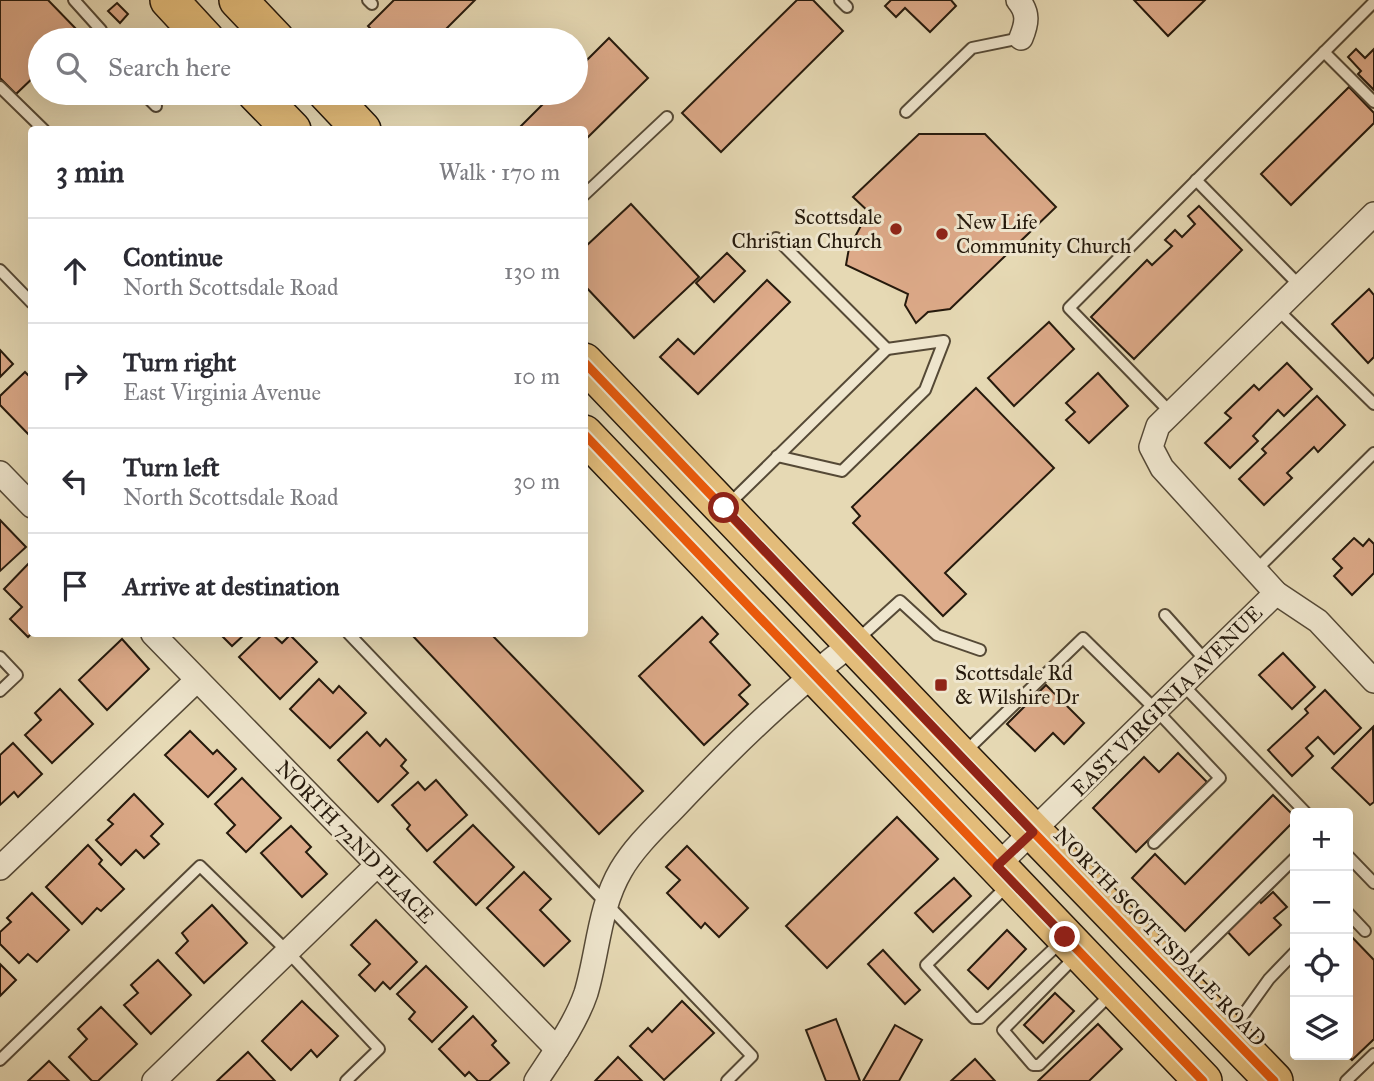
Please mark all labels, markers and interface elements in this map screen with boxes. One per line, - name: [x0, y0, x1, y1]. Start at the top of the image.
- search box: [28, 28, 588, 105]
- icon: search: [52, 48, 90, 86]
- text: Search here: [108, 51, 231, 83]
- text: 3 min: [56, 154, 124, 190]
- text: Walk · 170 m: [439, 158, 560, 186]
- place label: Scottsdale Christian Church: [731, 204, 882, 254]
- place label: New Life Community Church: [956, 209, 1132, 259]
- marker: Scottsdale Christian Church: [888, 221, 904, 237]
- marker: New Life Community Church: [934, 226, 950, 242]
- text: Continue: [123, 241, 223, 273]
- icon: ahead: [56, 252, 94, 290]
- text: 130 m: [504, 257, 560, 285]
- text: North Scottsdale Road: [123, 273, 339, 301]
- text: Turn right: [123, 346, 236, 378]
- icon: right: [56, 357, 94, 395]
- text: 10 m: [513, 362, 560, 390]
- text: East Virginia Avenue: [123, 378, 321, 406]
- text: Turn left: [123, 451, 219, 483]
- icon: left: [56, 462, 94, 500]
- text: 30 m: [513, 467, 560, 495]
- text: North Scottsdale Road: [123, 483, 339, 511]
- route start: [708, 492, 739, 523]
- icon: arrive: [56, 567, 94, 605]
- text: Arrive at destination: [123, 570, 340, 602]
- street label: EAST VIRGINIA AVENUE: [1066, 600, 1268, 802]
- place label: Scottsdale Rd & Wilshire Dr: [955, 660, 1079, 710]
- marker: Scottsdale Rd & Wilshire Dr: [933, 677, 949, 693]
- street label: NORTH 72ND PLACE: [270, 755, 440, 929]
- map controls: [1290, 808, 1353, 1060]
- button: +: [1290, 808, 1353, 871]
- street label: NORTH SCOTTSDALE ROAD: [1048, 822, 1272, 1052]
- button: −: [1290, 871, 1353, 934]
- route end: [1049, 921, 1080, 952]
- button: locate: [1290, 934, 1353, 997]
- button: layers: [1290, 997, 1353, 1060]

